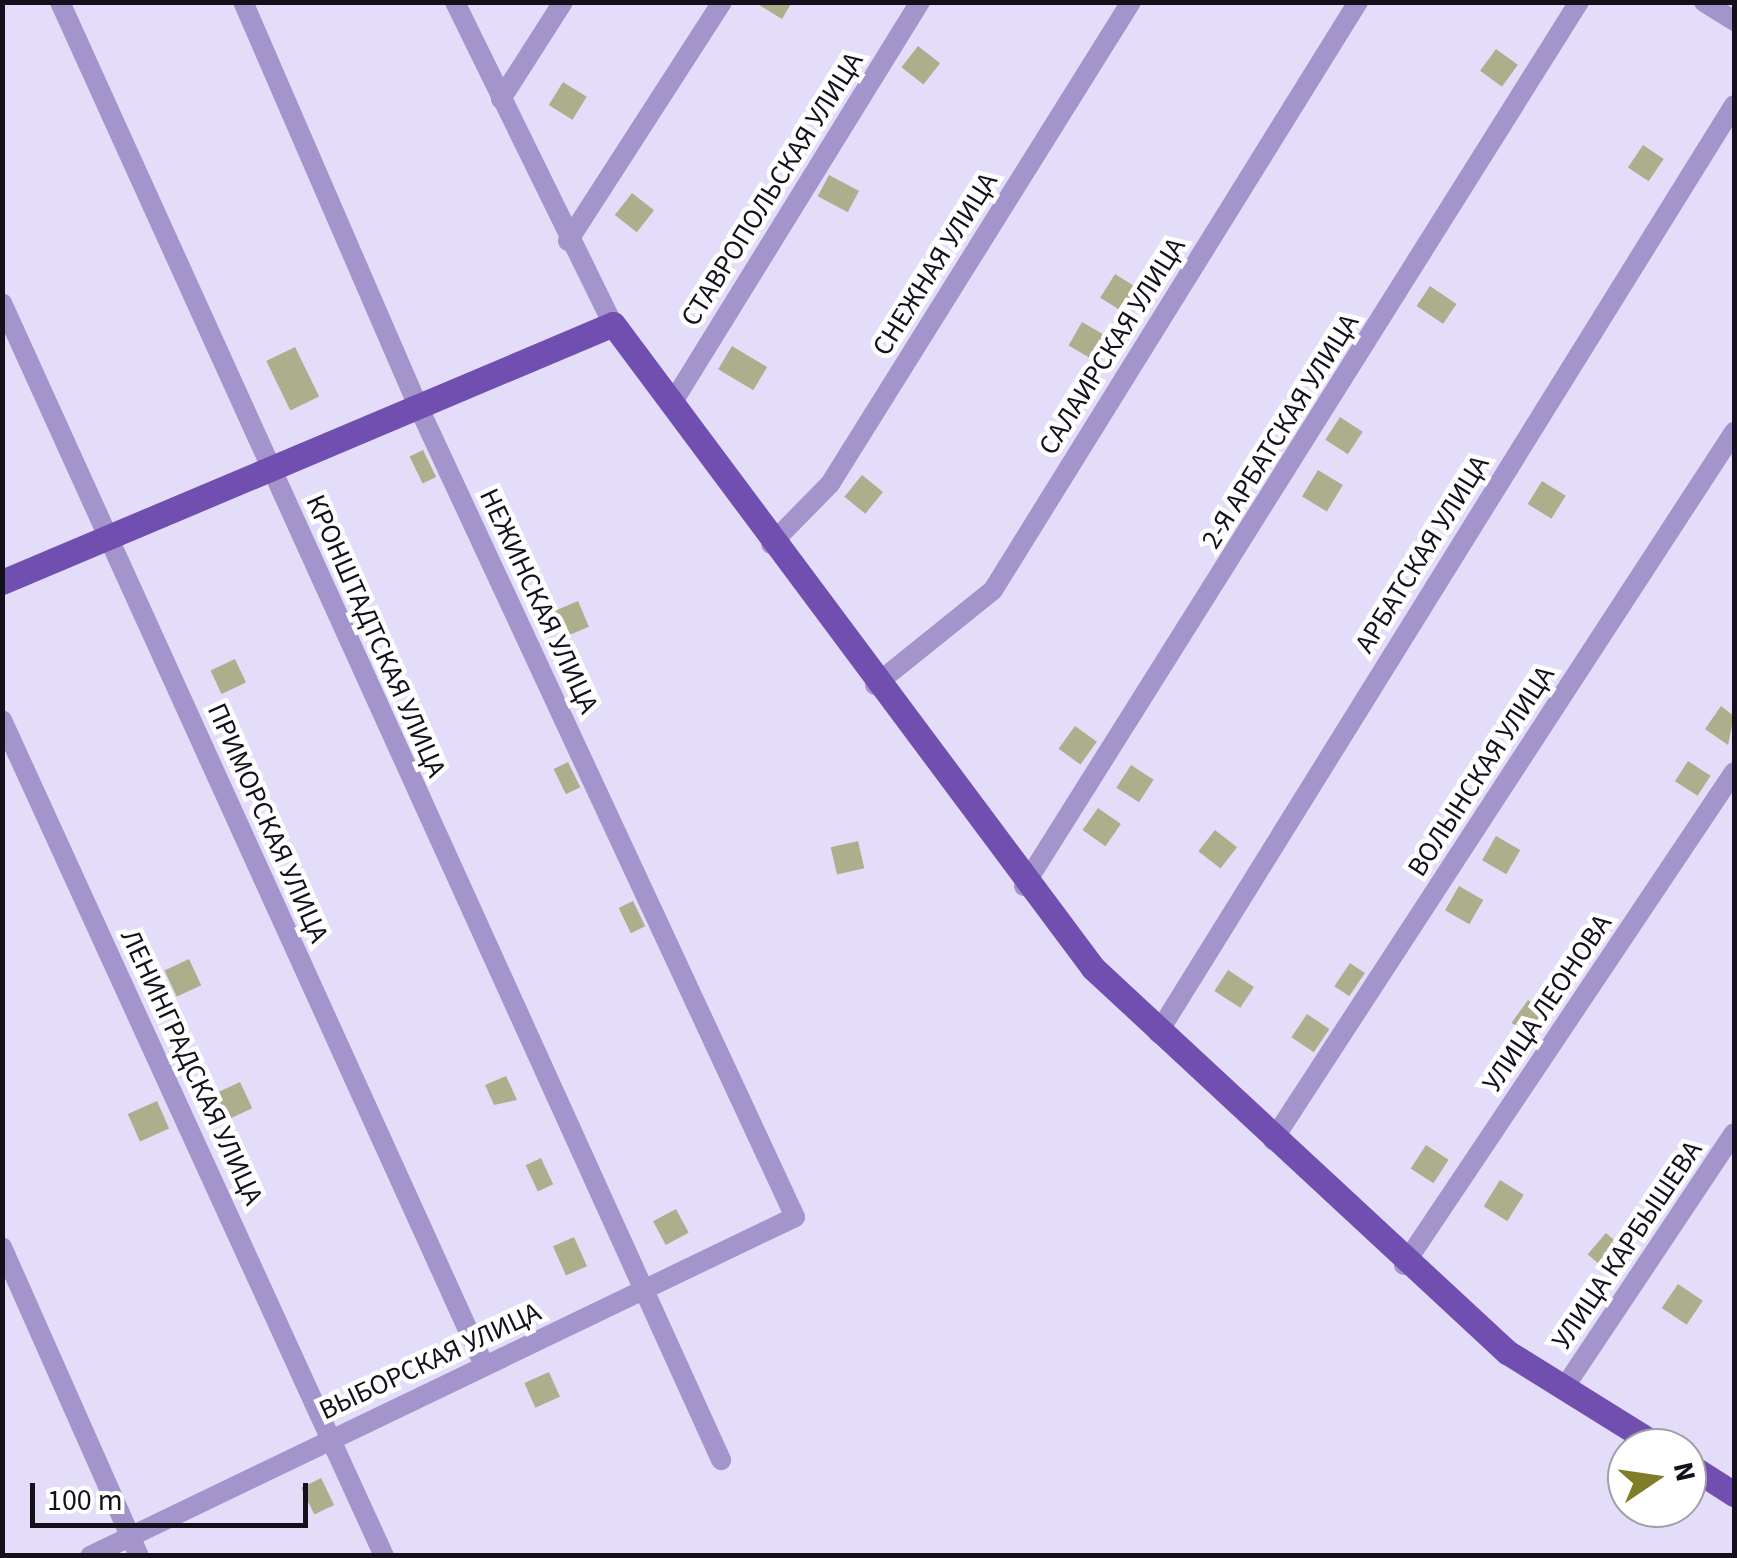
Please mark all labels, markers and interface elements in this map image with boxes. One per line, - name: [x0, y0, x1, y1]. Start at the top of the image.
- street label: СТАВРОПОЛЬСКАЯ УЛИЦА: [674, 46, 870, 332]
- street label: СНЕЖНАЯ УЛИЦА: [865, 166, 1005, 362]
- street label: САЛАИРСКАЯ УЛИЦА: [1032, 231, 1192, 461]
- street label: 2-Я АРБАТСКАЯ УЛИЦА: [1194, 307, 1366, 555]
- street label: АРБАТСКАЯ УЛИЦА: [1348, 449, 1496, 659]
- street label: НЕЖИНСКАЯ УЛИЦА: [472, 483, 606, 719]
- street label: КРОНШТАДТСКАЯ УЛИЦА: [298, 490, 454, 782]
- street label: ВОЛЫНСКАЯ УЛИЦА: [1400, 660, 1562, 882]
- street label: ПРИМОРСКАЯ УЛИЦА: [200, 698, 336, 948]
- street label: УЛИЦА ЛЕОНОВА: [1475, 908, 1619, 1098]
- street label: ЛЕНИНГРАДСКАЯ УЛИЦА: [113, 924, 271, 1210]
- street label: УЛИЦА КАРБЫШЕВА: [1545, 1134, 1709, 1356]
- street label: ВЫБОРСКАЯ УЛИЦА: [314, 1295, 546, 1427]
- north arrow: [1607, 1428, 1707, 1528]
- text: N: [1663, 1458, 1706, 1485]
- scale bar: [35, 1463, 312, 1525]
- text: 100 m: [47, 1479, 123, 1522]

